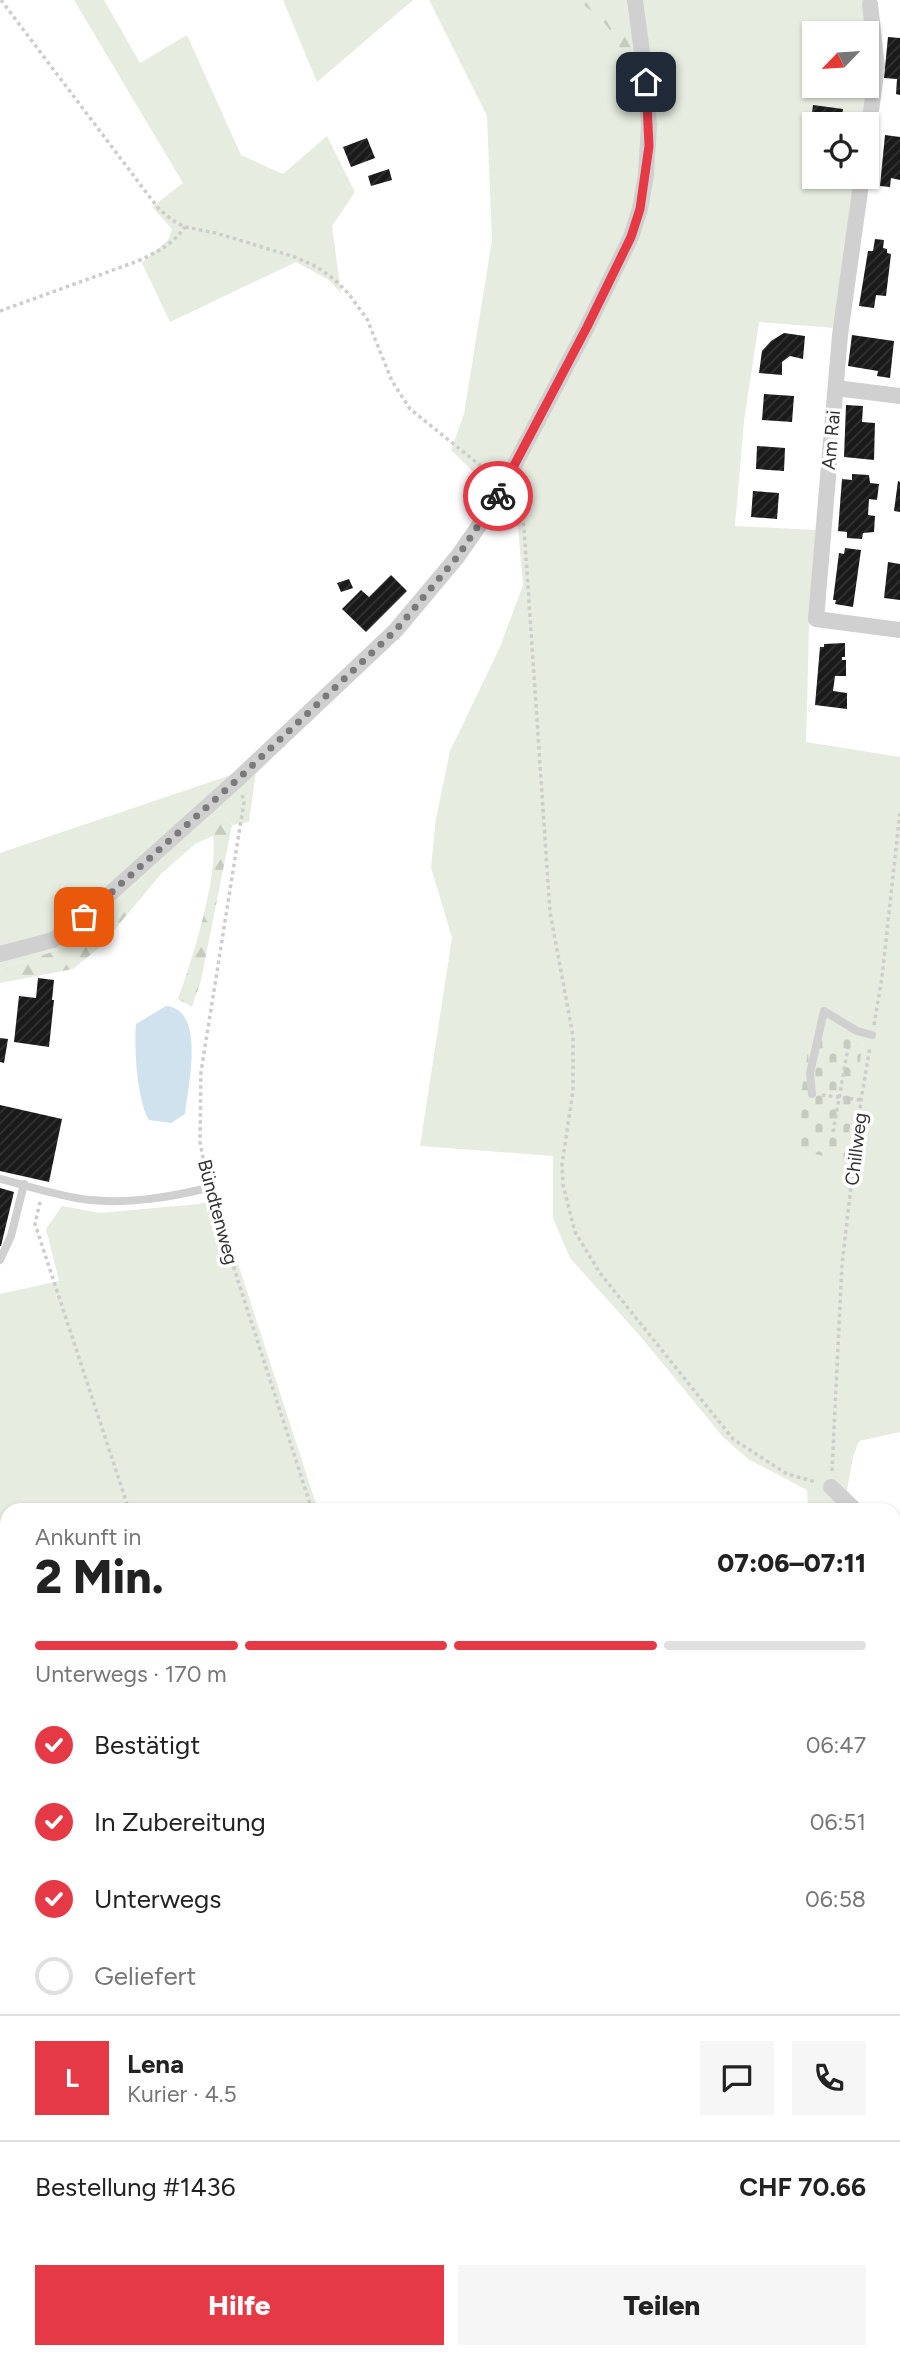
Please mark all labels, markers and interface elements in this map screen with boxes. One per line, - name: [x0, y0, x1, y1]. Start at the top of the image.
- north arrow: [802, 21, 878, 98]
- map controls: [802, 21, 879, 189]
- pin: [616, 52, 676, 112]
- icon: home: [627, 63, 665, 101]
- button: locate: [802, 112, 879, 189]
- street label: Am Rai: [817, 409, 845, 471]
- courier: [463, 461, 533, 531]
- icon: bike: [479, 477, 517, 515]
- pin: [54, 887, 114, 947]
- icon: bag: [65, 898, 103, 936]
- street label: Chillweg: [840, 1111, 872, 1187]
- street label: Bündtenweg: [193, 1157, 243, 1267]
- text: Ankunft in: [35, 1523, 141, 1551]
- text: 07:06–07:11: [717, 1547, 866, 1579]
- text: 2 Min.: [35, 1549, 164, 1605]
- text: Unterwegs · 170 m: [35, 1660, 227, 1688]
- icon: check: [35, 1726, 73, 1764]
- text: Bestätigt: [94, 1729, 200, 1761]
- text: 06:47: [806, 1731, 866, 1759]
- icon: check: [35, 1803, 73, 1841]
- text: In Zubereitung: [94, 1806, 266, 1838]
- text: 06:51: [810, 1808, 866, 1836]
- icon: check: [35, 1880, 73, 1918]
- text: Unterwegs: [94, 1883, 221, 1915]
- text: 06:58: [805, 1885, 866, 1913]
- text: Geliefert: [94, 1960, 196, 1992]
- button: chat: [700, 2041, 774, 2115]
- button: phone: [792, 2041, 866, 2115]
- text: Lena: [127, 2048, 184, 2080]
- text: L: [65, 2062, 79, 2094]
- text: Kurier · 4.5: [127, 2080, 237, 2108]
- text: Bestellung #1436: [35, 2171, 235, 2203]
- text: CHF 70.66: [739, 2171, 866, 2203]
- button: Hilfe: [35, 2265, 444, 2345]
- button: Teilen: [458, 2265, 866, 2345]

